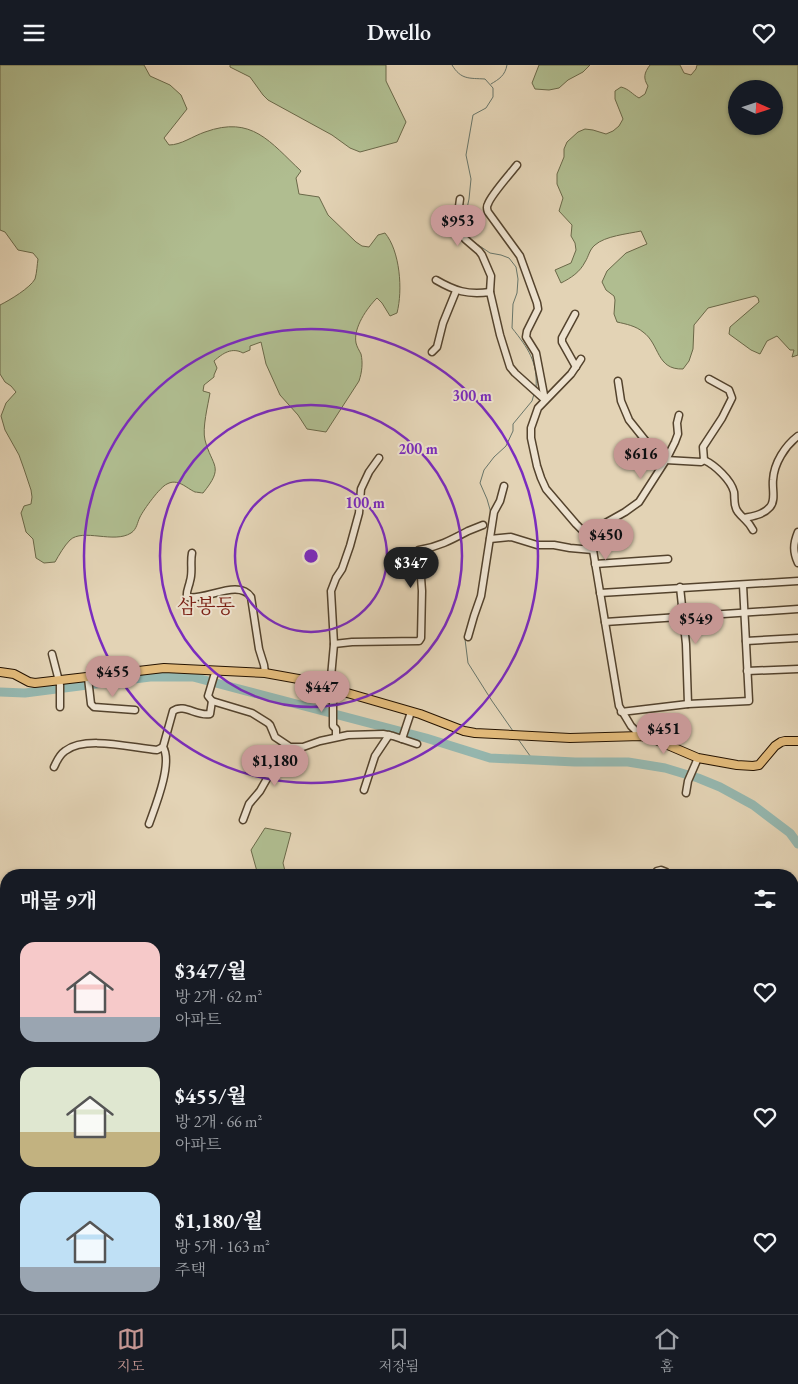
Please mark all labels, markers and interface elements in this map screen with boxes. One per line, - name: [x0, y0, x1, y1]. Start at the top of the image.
- text: Dwello: [367, 18, 431, 47]
- icon: menu: [20, 19, 48, 47]
- icon: heart: [750, 19, 778, 47]
- north arrow: [728, 80, 782, 135]
- map controls: [728, 80, 783, 135]
- pin: $953: [428, 205, 488, 247]
- text: $953: [442, 210, 474, 231]
- text: 300 m: [452, 386, 492, 405]
- pin: $616: [611, 437, 671, 480]
- text: 200 m: [398, 439, 438, 458]
- text: $616: [625, 443, 657, 464]
- text: 100 m: [345, 493, 385, 512]
- pin: $450: [576, 519, 636, 561]
- text: $450: [590, 524, 622, 545]
- centre of rings: [302, 547, 320, 565]
- pin: $347: [381, 547, 441, 589]
- text: $347: [395, 552, 427, 573]
- district label: 삼봉동: [177, 593, 235, 619]
- pin: $549: [666, 603, 726, 645]
- text: $549: [680, 608, 712, 629]
- pin: $455: [83, 655, 143, 698]
- text: $455: [97, 661, 129, 682]
- pin: $447: [292, 671, 352, 713]
- text: $447: [306, 676, 338, 697]
- pin: $451: [634, 713, 694, 755]
- text: $451: [648, 718, 680, 739]
- pin: $1,180: [234, 745, 316, 787]
- text: $1,180: [252, 750, 298, 771]
- icon: filters: [751, 885, 779, 913]
- text: 매물 9개: [20, 887, 97, 914]
- text: $347/월: [175, 957, 247, 984]
- icon: home: [60, 962, 120, 1022]
- icon: heart: [751, 978, 779, 1006]
- text: 방 2개 · 62 m²: [175, 986, 262, 1007]
- text: 아파트: [175, 1009, 221, 1030]
- text: $455/월: [175, 1082, 247, 1109]
- icon: home: [60, 1087, 120, 1147]
- icon: heart: [751, 1103, 779, 1131]
- text: 방 2개 · 66 m²: [175, 1111, 262, 1132]
- text: 아파트: [175, 1134, 221, 1155]
- text: $1,180/월: [175, 1207, 263, 1234]
- icon: home: [60, 1212, 120, 1272]
- icon: heart: [751, 1228, 779, 1256]
- text: 방 5개 · 163 m²: [175, 1236, 270, 1257]
- text: 주택: [175, 1259, 206, 1280]
- tab: 지도: [117, 1325, 145, 1375]
- tab: 저장됨: [379, 1325, 419, 1375]
- tab: 홈: [653, 1325, 681, 1375]

